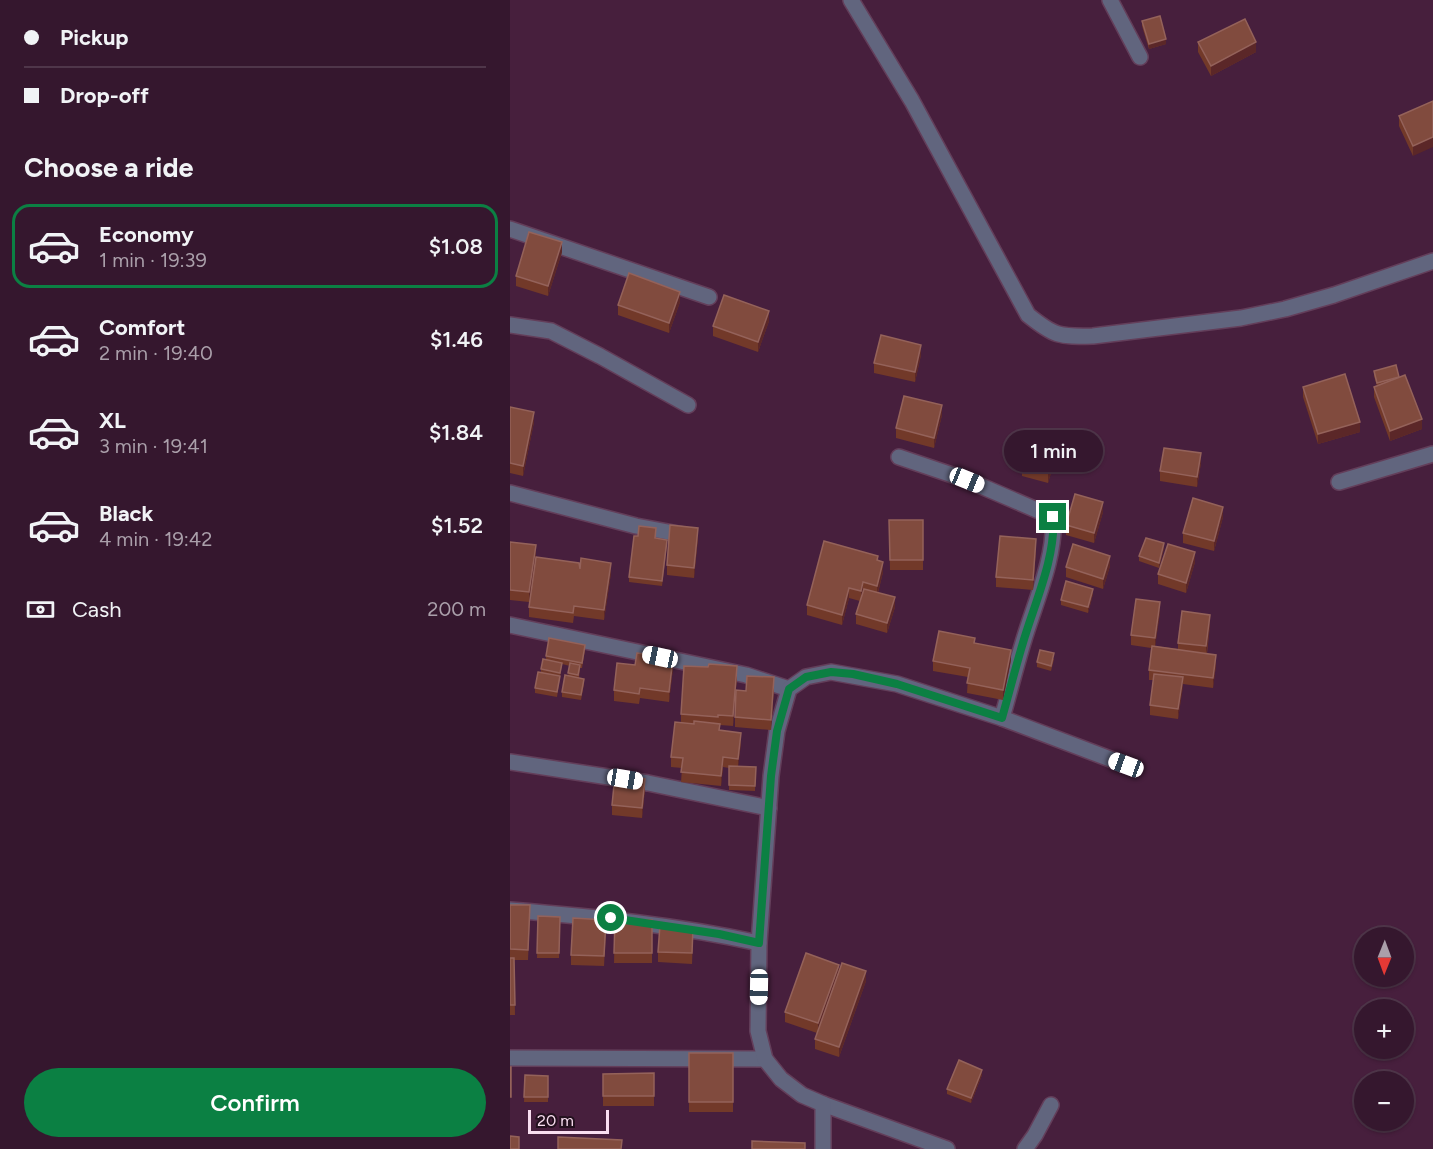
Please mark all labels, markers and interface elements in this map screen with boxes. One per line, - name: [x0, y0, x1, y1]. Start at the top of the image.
- text: Pickup: [60, 24, 129, 51]
- text: Drop-off: [60, 82, 149, 109]
- text: Choose a ride: [24, 151, 193, 184]
- icon: car: [27, 219, 81, 273]
- text: Economy: [99, 221, 194, 248]
- text: $1.08: [429, 233, 483, 260]
- text: 1 min · 19:39: [99, 248, 207, 272]
- icon: car: [27, 312, 81, 366]
- text: Comfort: [99, 314, 185, 341]
- text: $1.46: [430, 326, 483, 353]
- text: 2 min · 19:40: [99, 341, 213, 365]
- icon: car: [27, 405, 81, 459]
- text: XL: [99, 407, 126, 434]
- text: $1.84: [429, 419, 483, 446]
- callout: 1 min: [1004, 430, 1102, 472]
- text: 3 min · 19:41: [99, 434, 208, 458]
- text: 1 min: [1030, 439, 1077, 463]
- car: [947, 465, 987, 495]
- icon: car: [27, 498, 81, 552]
- text: Black: [99, 500, 153, 527]
- route end: [1039, 503, 1066, 530]
- text: $1.52: [431, 512, 483, 539]
- text: 4 min · 19:42: [99, 527, 212, 551]
- icon: cash: [24, 593, 57, 626]
- text: Cash: [72, 596, 122, 623]
- text: 200 m: [427, 597, 486, 621]
- car: [641, 644, 679, 670]
- car: [1106, 750, 1146, 780]
- car: [606, 767, 644, 791]
- route start: [597, 904, 624, 931]
- north arrow: [1354, 927, 1414, 987]
- map controls: [1354, 927, 1414, 1131]
- car: [750, 969, 768, 1005]
- button: +: [1354, 999, 1414, 1059]
- button: Confirm: [24, 1068, 486, 1137]
- button: −: [1354, 1071, 1414, 1131]
- scale bar: [528, 1107, 609, 1134]
- text: 20 m: [537, 1111, 574, 1130]

